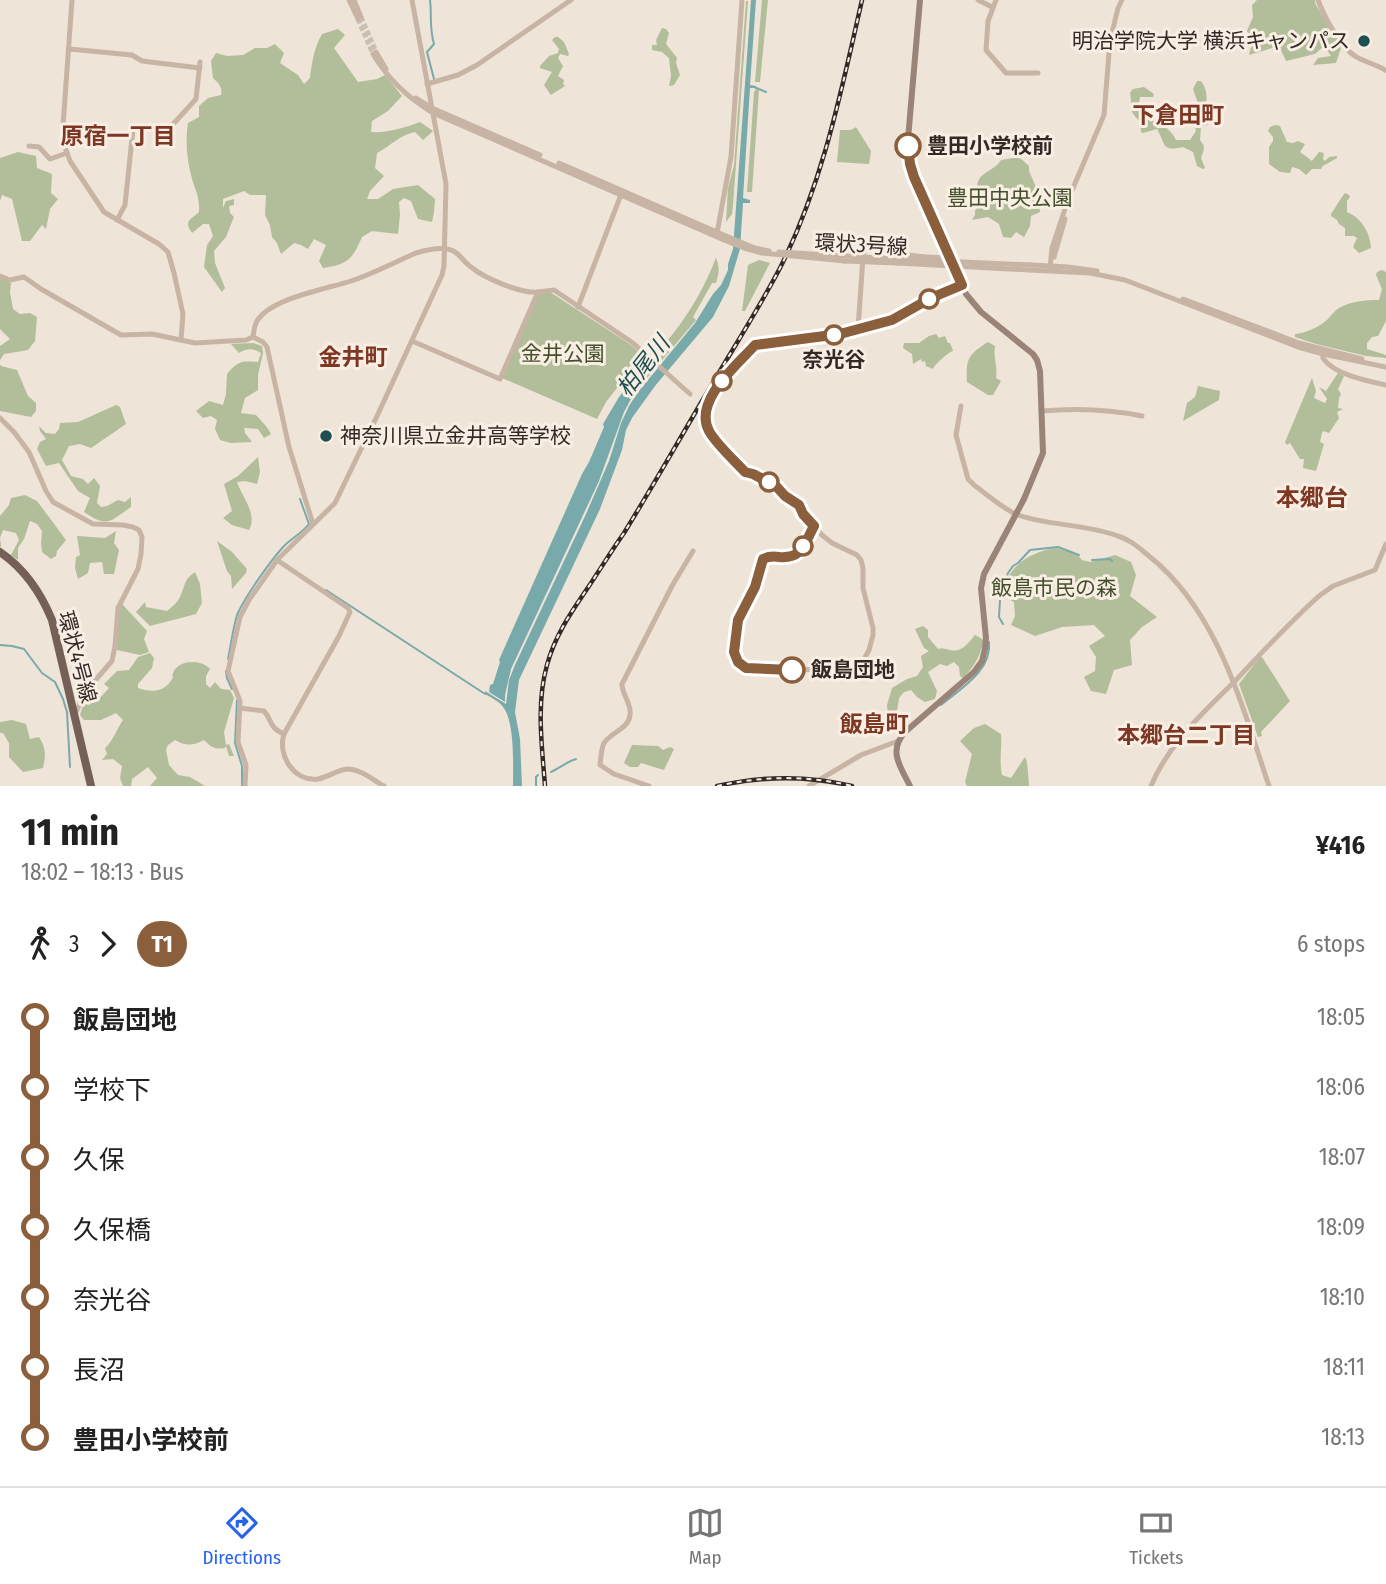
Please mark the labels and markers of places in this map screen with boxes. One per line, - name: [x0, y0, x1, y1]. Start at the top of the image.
- place label: 明治学院大学 横浜キャンパス: [1072, 28, 1350, 54]
- marker: 明治学院大学 横浜キャンパス: [1356, 33, 1372, 49]
- marker: 豊田小学校前: [895, 133, 921, 159]
- place label: 豊田小学校前: [927, 133, 1053, 159]
- unlabelled marker: [919, 289, 939, 309]
- marker: 奈光谷: [824, 325, 844, 345]
- place label: 奈光谷: [803, 347, 866, 373]
- unlabelled marker: [712, 371, 732, 391]
- place label: 神奈川県立金井高等学校: [340, 423, 571, 449]
- marker: 神奈川県立金井高等学校: [318, 428, 334, 444]
- unlabelled marker: [759, 472, 779, 492]
- unlabelled marker: [793, 536, 813, 556]
- marker: 飯島団地: [779, 657, 805, 683]
- place label: 飯島団地: [810, 657, 895, 683]

